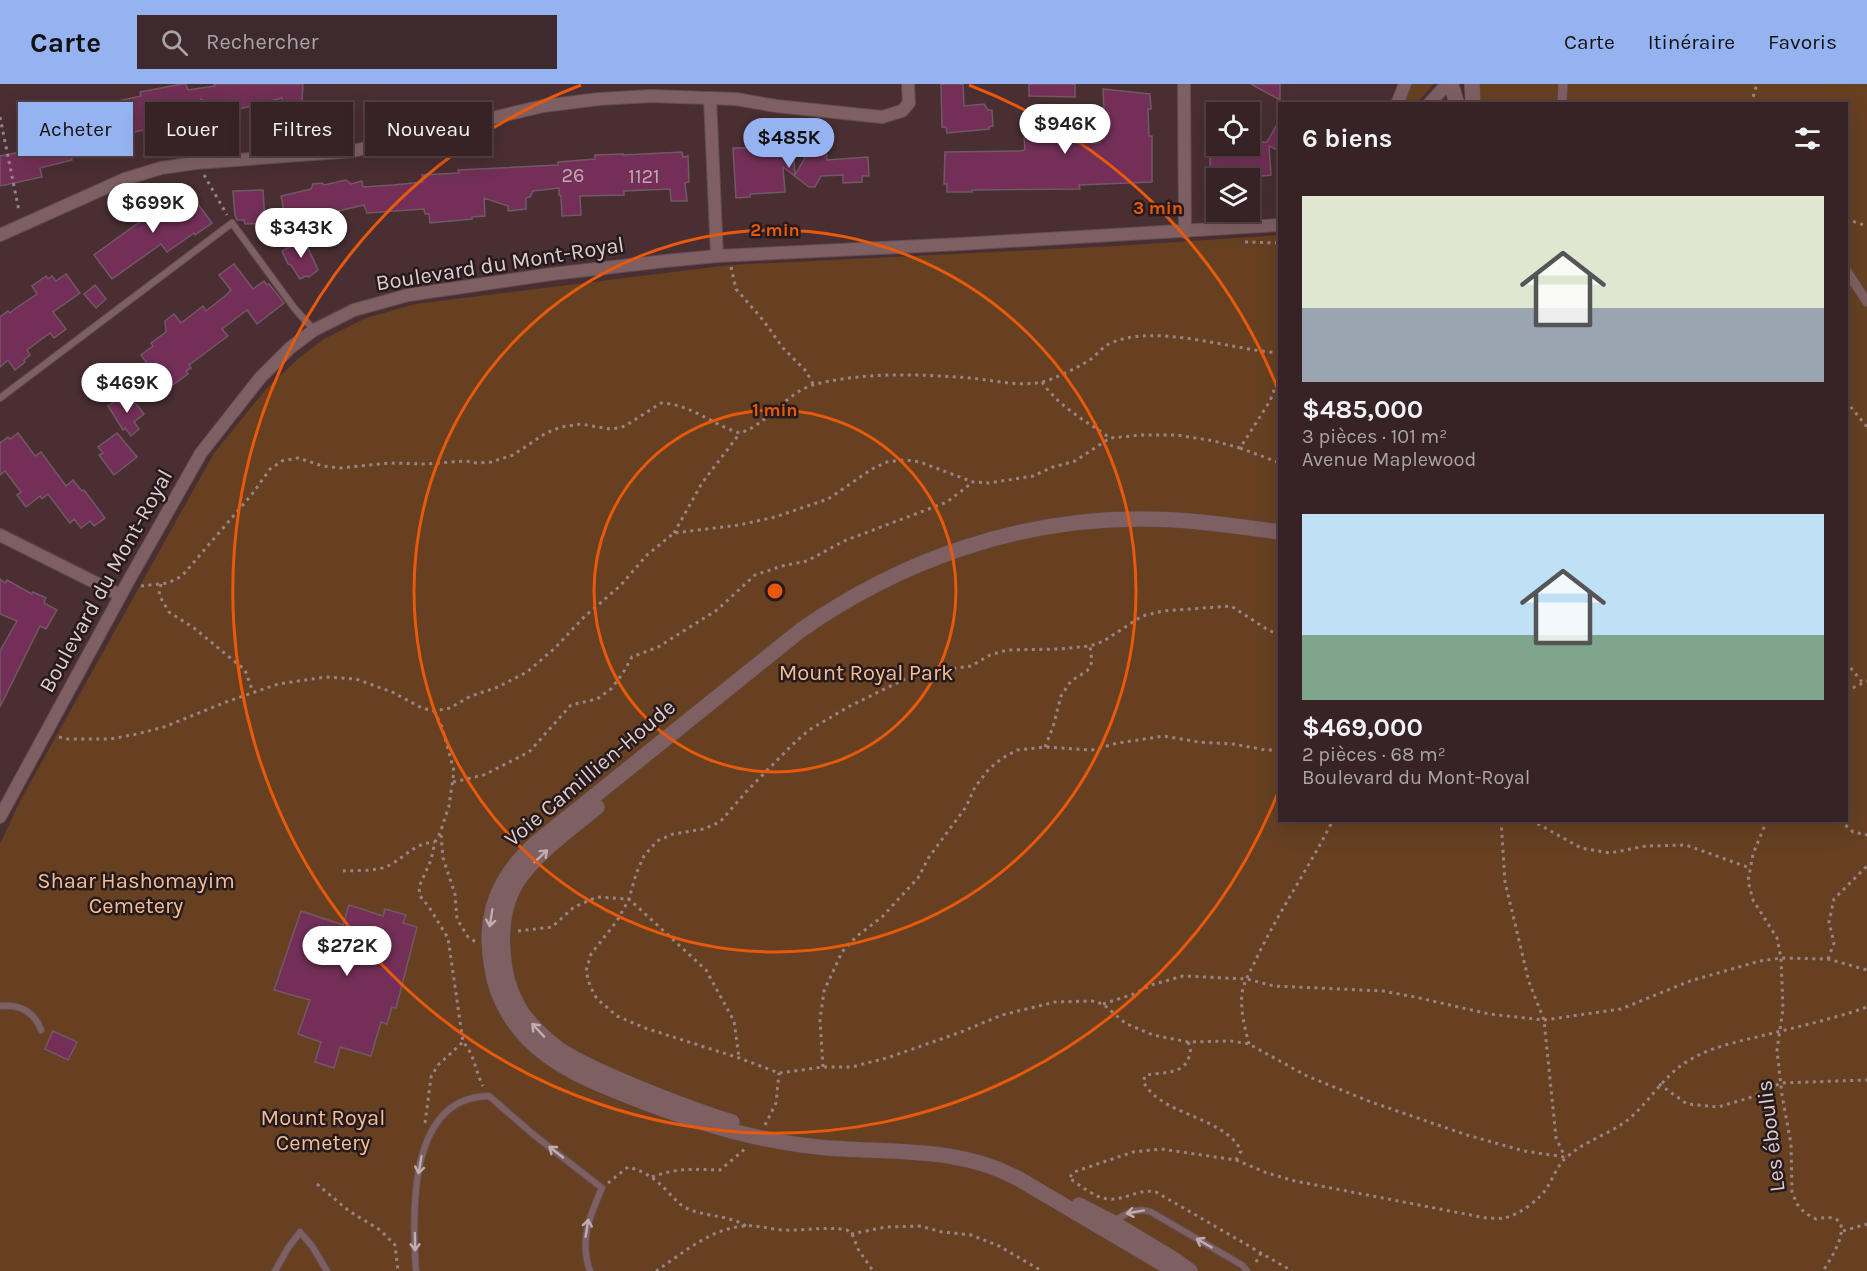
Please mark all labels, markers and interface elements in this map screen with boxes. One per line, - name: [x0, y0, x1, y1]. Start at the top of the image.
- search box: [137, 15, 557, 69]
- text: Carte: [30, 26, 101, 59]
- icon: search: [158, 26, 191, 59]
- text: Rechercher: [206, 29, 319, 55]
- text: Carte: [1564, 30, 1615, 54]
- text: Itinéraire: [1648, 30, 1735, 54]
- text: Favoris: [1768, 30, 1837, 54]
- chip: Acheter: [18, 102, 133, 156]
- chip: Louer: [145, 102, 239, 156]
- chip: Filtres: [251, 102, 353, 156]
- chip: Nouveau: [365, 102, 492, 156]
- map controls: [1206, 102, 1260, 222]
- button: locate: [1206, 102, 1260, 156]
- pin: $946K: [1023, 104, 1107, 155]
- text: $946K: [1033, 112, 1097, 135]
- pin: $485K: [747, 118, 831, 169]
- icon: filters: [1791, 122, 1824, 155]
- text: 6 biens: [1302, 123, 1393, 154]
- text: $485K: [757, 126, 821, 149]
- house number: 26: [561, 164, 585, 187]
- house number: 1121: [628, 165, 660, 188]
- button: layers: [1206, 168, 1260, 222]
- pin: $699K: [111, 183, 195, 234]
- text: $699K: [121, 191, 185, 214]
- text: 3 min: [1133, 197, 1183, 219]
- pin: $343K: [259, 208, 343, 259]
- text: $343K: [269, 216, 333, 239]
- text: 2 min: [750, 219, 800, 241]
- street label: Boulevard du Mont-Royal: [374, 232, 626, 296]
- icon: home: [1509, 235, 1617, 343]
- pin: $469K: [85, 363, 169, 414]
- text: $469K: [95, 371, 159, 394]
- text: $485,000: [1302, 394, 1423, 425]
- text: 1 min: [752, 399, 798, 421]
- text: 3 pièces · 101 m²: [1302, 425, 1447, 448]
- text: Avenue Maplewood: [1302, 448, 1476, 471]
- street label: Boulevard du Mont-Royal: [34, 465, 178, 697]
- icon: home: [1509, 553, 1617, 661]
- centre of rings: [765, 581, 785, 601]
- park label: Mount Royal Park: [779, 660, 953, 686]
- street label: Voie Camillien-Houde: [499, 694, 681, 852]
- text: $469,000: [1302, 712, 1423, 743]
- text: 2 pièces · 68 m²: [1302, 743, 1446, 766]
- text: Boulevard du Mont-Royal: [1302, 766, 1530, 789]
- one-way arrow: [533, 849, 548, 863]
- park label: Shaar Hashomayim Cemetery: [37, 868, 235, 919]
- one-way arrow: [486, 907, 497, 927]
- pin: $272K: [305, 926, 389, 977]
- text: $272K: [316, 934, 378, 957]
- one-way arrow: [531, 1022, 545, 1037]
- street label: Les éboulis: [1751, 1079, 1791, 1193]
- park label: Mount Royal Cemetery: [261, 1105, 385, 1156]
- one-way arrow: [549, 1145, 565, 1158]
- one-way arrow: [414, 1155, 425, 1174]
- one-way arrow: [1126, 1207, 1145, 1218]
- one-way arrow: [582, 1219, 593, 1239]
- one-way arrow: [409, 1231, 421, 1251]
- one-way arrow: [1196, 1236, 1213, 1248]

